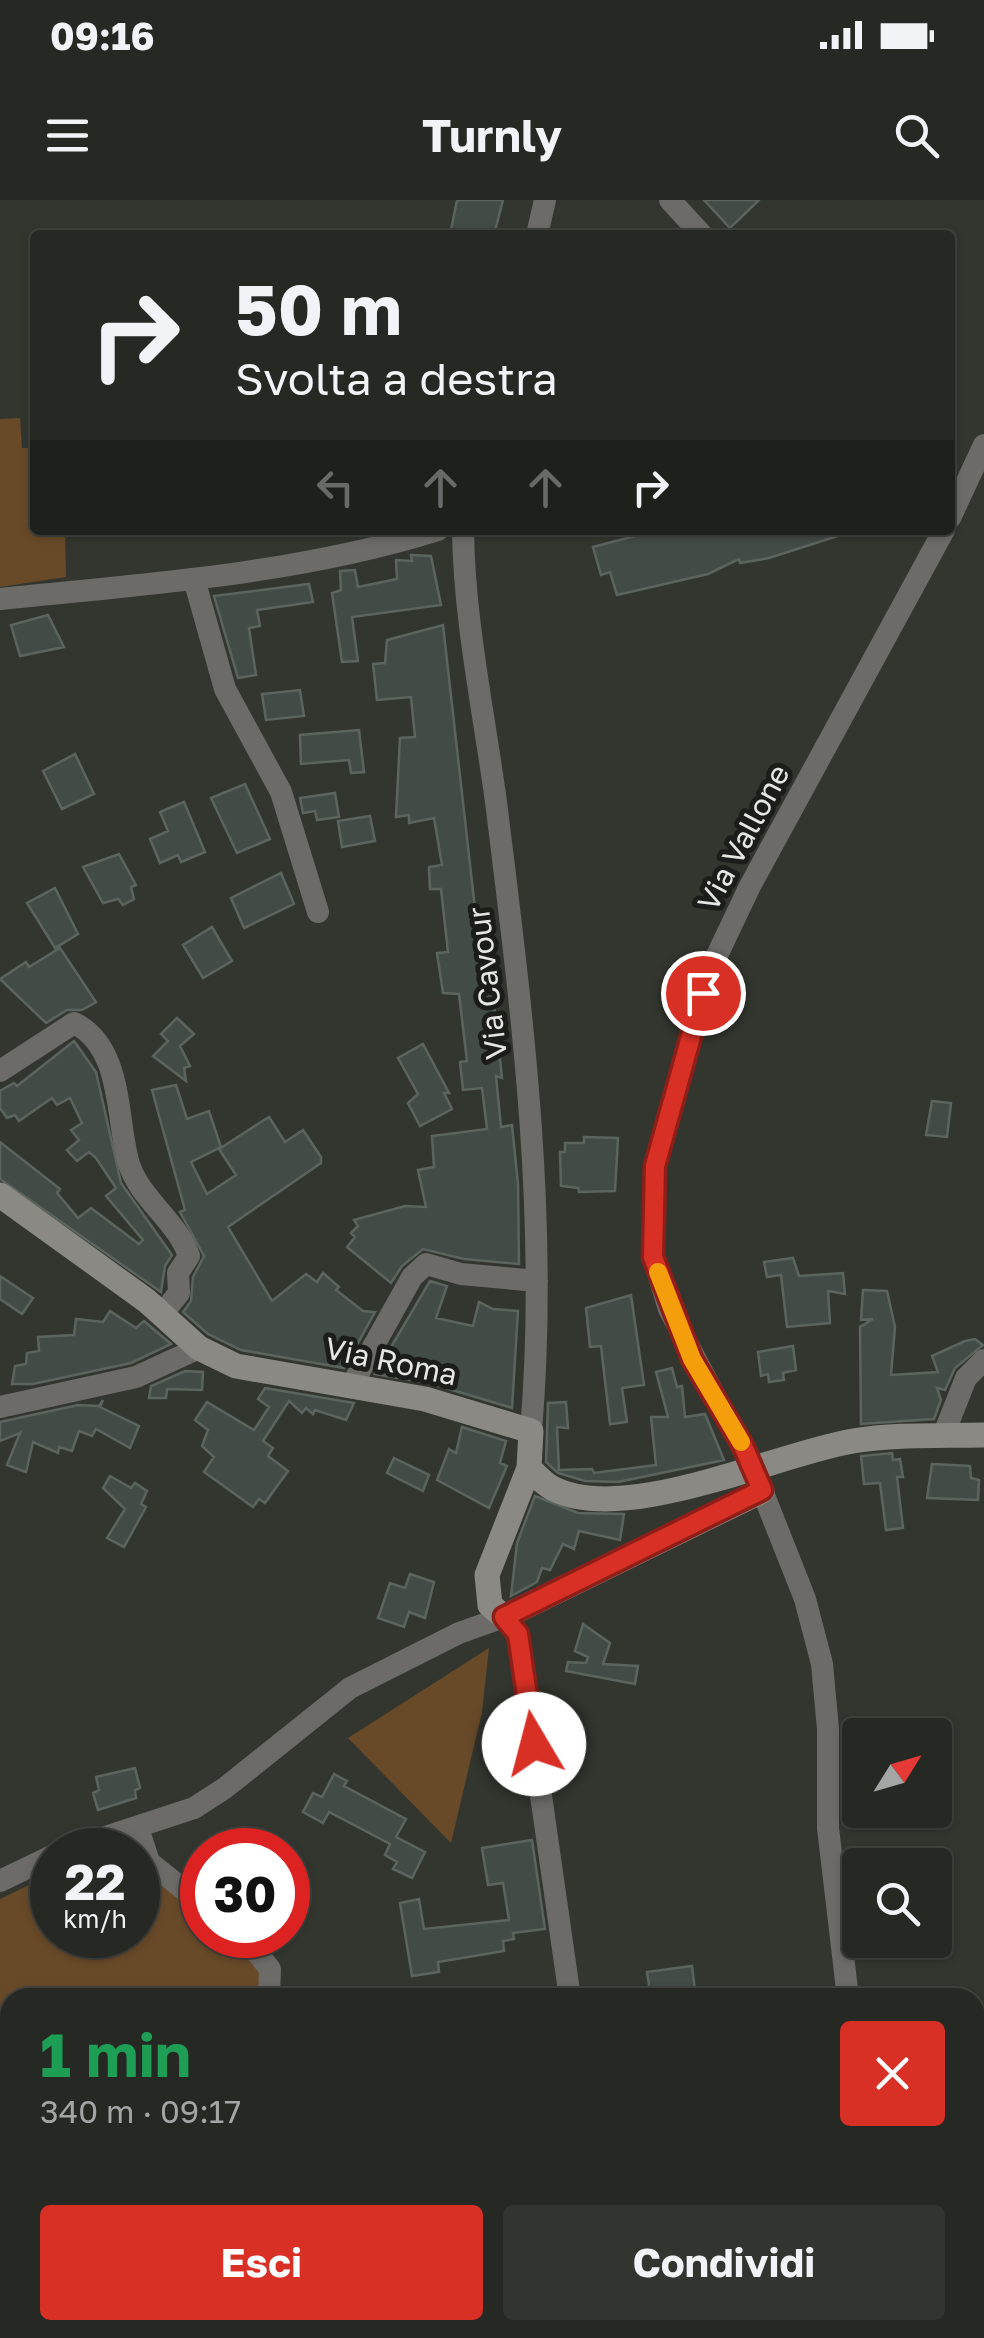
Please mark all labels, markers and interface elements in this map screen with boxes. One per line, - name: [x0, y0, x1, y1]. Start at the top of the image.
- text: 09:16: [50, 13, 155, 58]
- icon: menu: [40, 108, 95, 163]
- text: Turnly: [422, 108, 562, 162]
- icon: search: [889, 108, 944, 163]
- text: 50 m: [235, 266, 402, 350]
- icon: right: [70, 270, 200, 400]
- text: Svolta a destra: [235, 351, 558, 405]
- icon: left: [308, 460, 363, 515]
- icon: ahead: [413, 460, 468, 515]
- icon: ahead: [518, 460, 573, 515]
- icon: right: [623, 460, 678, 515]
- street label: Via Vallone: [690, 758, 797, 917]
- street label: Via Cavour: [460, 905, 514, 1061]
- pin: [661, 951, 746, 1036]
- icon: arrive: [676, 966, 731, 1021]
- street label: Via Roma: [322, 1329, 461, 1393]
- position arrow: [482, 1692, 586, 1796]
- north arrow: [842, 1718, 952, 1828]
- map controls: [842, 1718, 952, 1958]
- speed limit sign: 30: [180, 1828, 310, 1958]
- button: search: [842, 1848, 952, 1958]
- text: 22: [64, 1851, 125, 1911]
- text: km/h: [63, 1903, 127, 1934]
- text: 1 min: [40, 2018, 191, 2090]
- button: close: [840, 2021, 945, 2126]
- text: 340 m · 09:17: [40, 2092, 241, 2130]
- button: Esci: [40, 2205, 483, 2320]
- button: Condividi: [503, 2205, 945, 2320]

